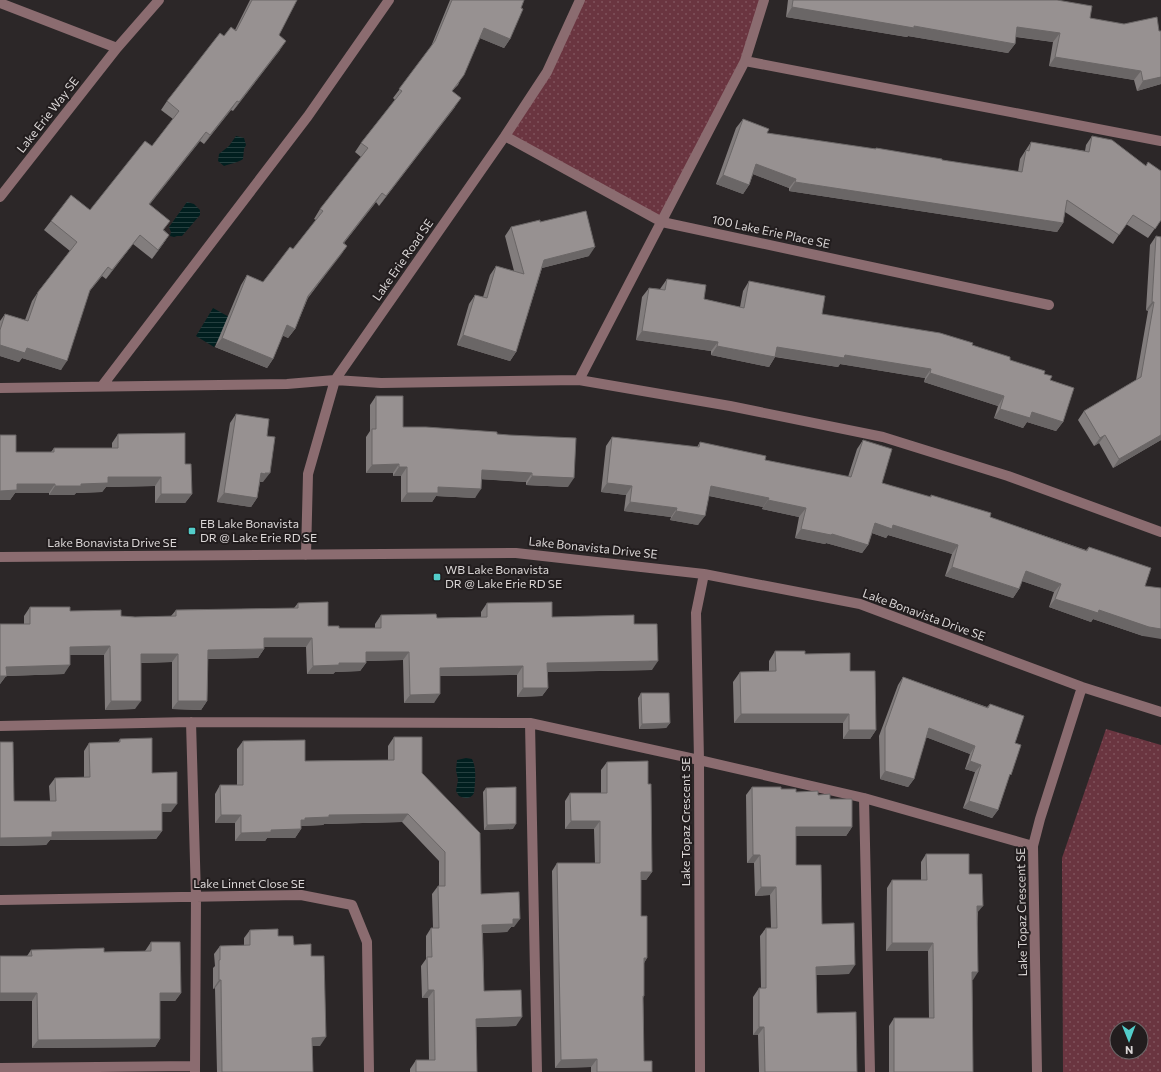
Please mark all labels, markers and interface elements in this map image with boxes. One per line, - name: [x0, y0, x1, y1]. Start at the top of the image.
- street label: Lake Erie Way SE: [13, 74, 81, 155]
- street label: 100 Lake Erie Place SE: [711, 212, 832, 250]
- street label: Lake Erie Road SE: [369, 216, 435, 303]
- place label: EB Lake Bonavista DR @ Lake Erie RD SE: [200, 516, 317, 544]
- marker: EB Lake Bonavista DR @ Lake Erie RD SE: [187, 526, 197, 536]
- street label: Lake Bonavista Drive SE: [528, 533, 658, 561]
- street label: Lake Bonavista Drive SE: [47, 535, 177, 549]
- place label: WB Lake Bonavista DR @ Lake Erie RD SE: [445, 562, 562, 590]
- marker: WB Lake Bonavista DR @ Lake Erie RD SE: [432, 572, 442, 582]
- street label: Lake Bonavista Drive SE: [861, 585, 988, 643]
- street label: Lake Topaz Crescent SE: [678, 758, 692, 886]
- street label: Lake Topaz Crescent SE: [1013, 848, 1029, 976]
- street label: Lake Linnet Close SE: [193, 876, 305, 890]
- north arrow: [1109, 1020, 1149, 1060]
- text: N: [1125, 1044, 1133, 1057]

